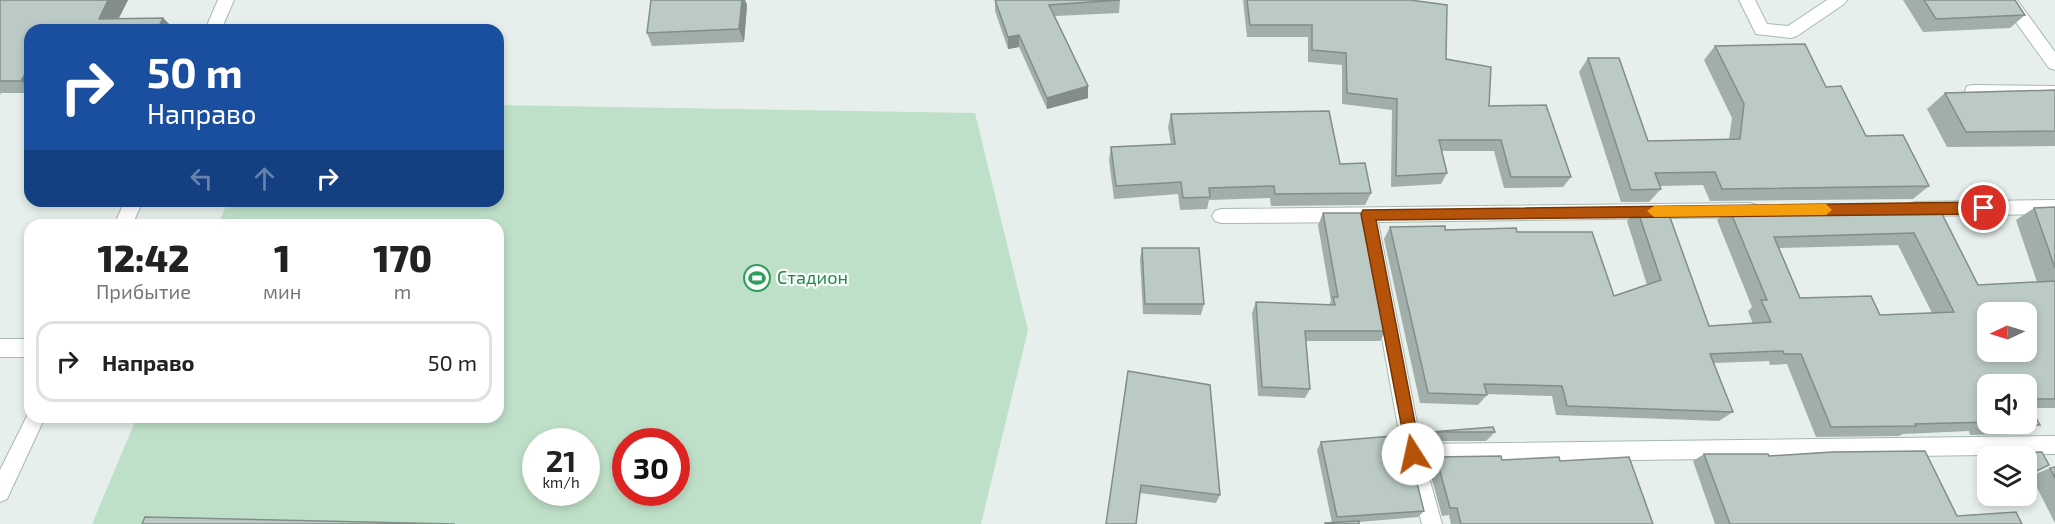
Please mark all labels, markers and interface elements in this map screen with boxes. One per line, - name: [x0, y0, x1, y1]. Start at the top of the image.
- text: 50 m: [147, 46, 243, 96]
- icon: right: [48, 48, 126, 126]
- text: Направо: [147, 97, 256, 129]
- icon: left: [185, 162, 218, 195]
- icon: ahead: [248, 162, 281, 195]
- icon: right: [311, 162, 344, 195]
- pin: [1958, 182, 2009, 233]
- icon: arrive: [1967, 191, 2000, 224]
- text: 12:42: [98, 236, 189, 279]
- text: 1: [274, 236, 290, 279]
- text: 170: [373, 236, 432, 279]
- sports icon: Стадион: [742, 263, 772, 293]
- place label: Стадион: [777, 266, 848, 288]
- text: Прибытие: [96, 279, 191, 303]
- text: мин: [263, 279, 301, 303]
- text: m: [394, 279, 411, 303]
- north arrow: [1977, 302, 2037, 362]
- map controls: [1977, 302, 2037, 506]
- icon: right: [51, 345, 84, 378]
- text: Направо: [102, 349, 195, 375]
- text: 50 m: [428, 349, 477, 375]
- button: sound: [1977, 374, 2037, 434]
- position arrow: [1381, 422, 1445, 486]
- speed limit sign: 30: [612, 428, 690, 506]
- text: 21: [546, 442, 576, 478]
- button: layers: [1977, 446, 2037, 506]
- text: km/h: [542, 473, 580, 491]

